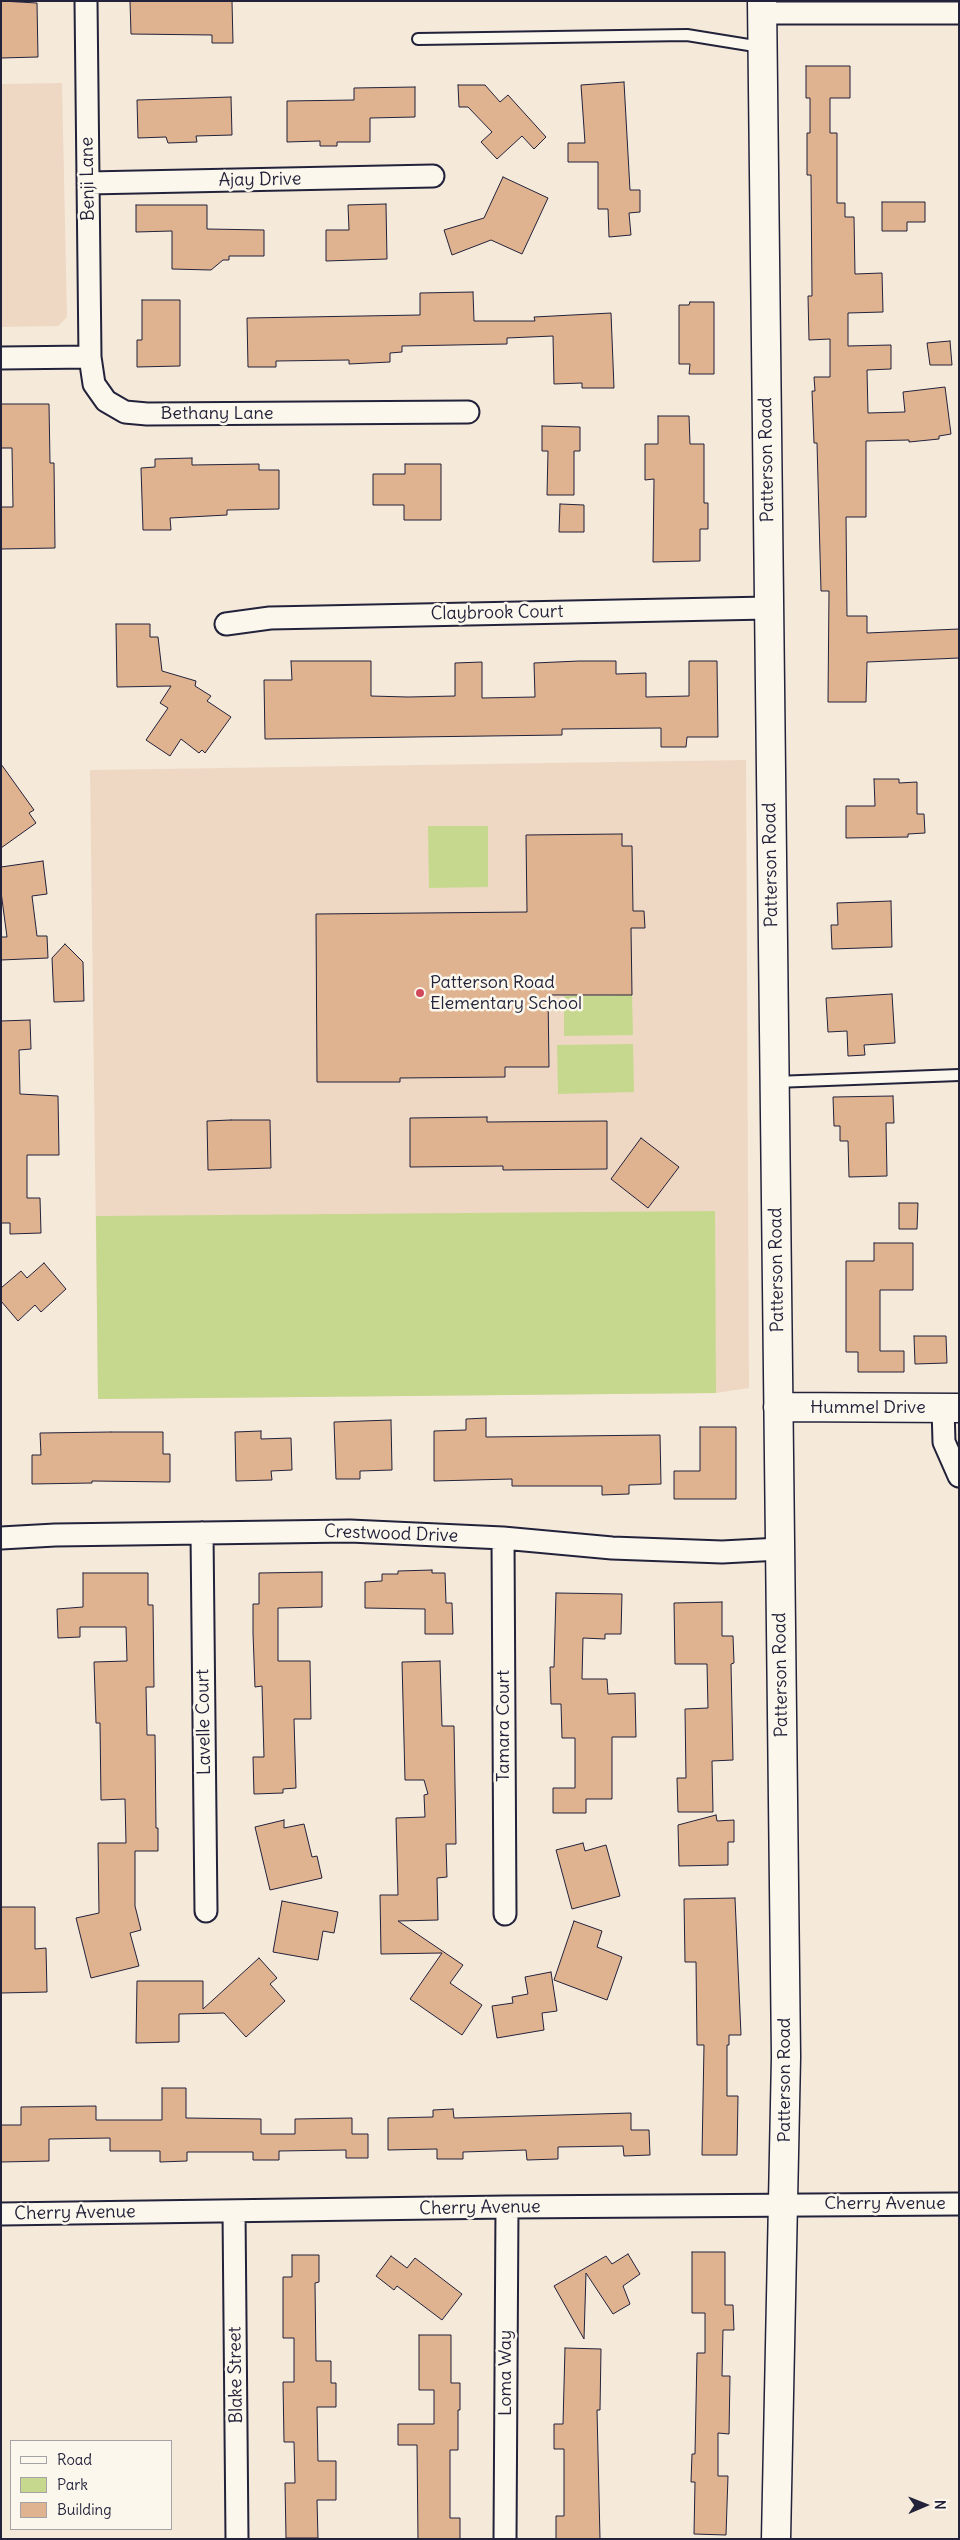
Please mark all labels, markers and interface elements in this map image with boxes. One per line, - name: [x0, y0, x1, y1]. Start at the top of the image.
- street label: Benji Lane: [76, 137, 100, 221]
- street label: Ajay Drive: [218, 168, 302, 192]
- street label: Patterson Road: [755, 397, 779, 523]
- street label: Bethany Lane: [160, 403, 274, 425]
- street label: Claybrook Court: [430, 601, 564, 625]
- street label: Patterson Road: [759, 802, 783, 928]
- place label: Patterson Road Elementary School: [430, 972, 582, 1014]
- marker: Patterson Road Elementary School: [414, 987, 426, 999]
- street label: Patterson Road: [765, 1207, 789, 1333]
- street label: Hummel Drive: [810, 1397, 926, 1419]
- street label: Crestwood Drive: [324, 1521, 458, 1547]
- street label: Patterson Road: [769, 1612, 793, 1738]
- street label: Lavelle Court: [192, 1669, 216, 1775]
- street label: Tamara Court: [493, 1670, 515, 1782]
- street label: Patterson Road: [774, 2018, 796, 2142]
- street label: Cherry Avenue: [824, 2193, 946, 2215]
- street label: Cherry Avenue: [419, 2196, 541, 2220]
- street label: Cherry Avenue: [14, 2201, 136, 2225]
- street label: Blake Street: [224, 2326, 248, 2424]
- street label: Loma Way: [495, 2330, 517, 2416]
- legend: [10, 2440, 172, 2530]
- text: Road: [57, 2450, 92, 2469]
- text: Park: [57, 2475, 88, 2494]
- north arrow: [900, 2480, 950, 2530]
- text: Building: [57, 2500, 112, 2519]
- text: N: [931, 2500, 949, 2510]

